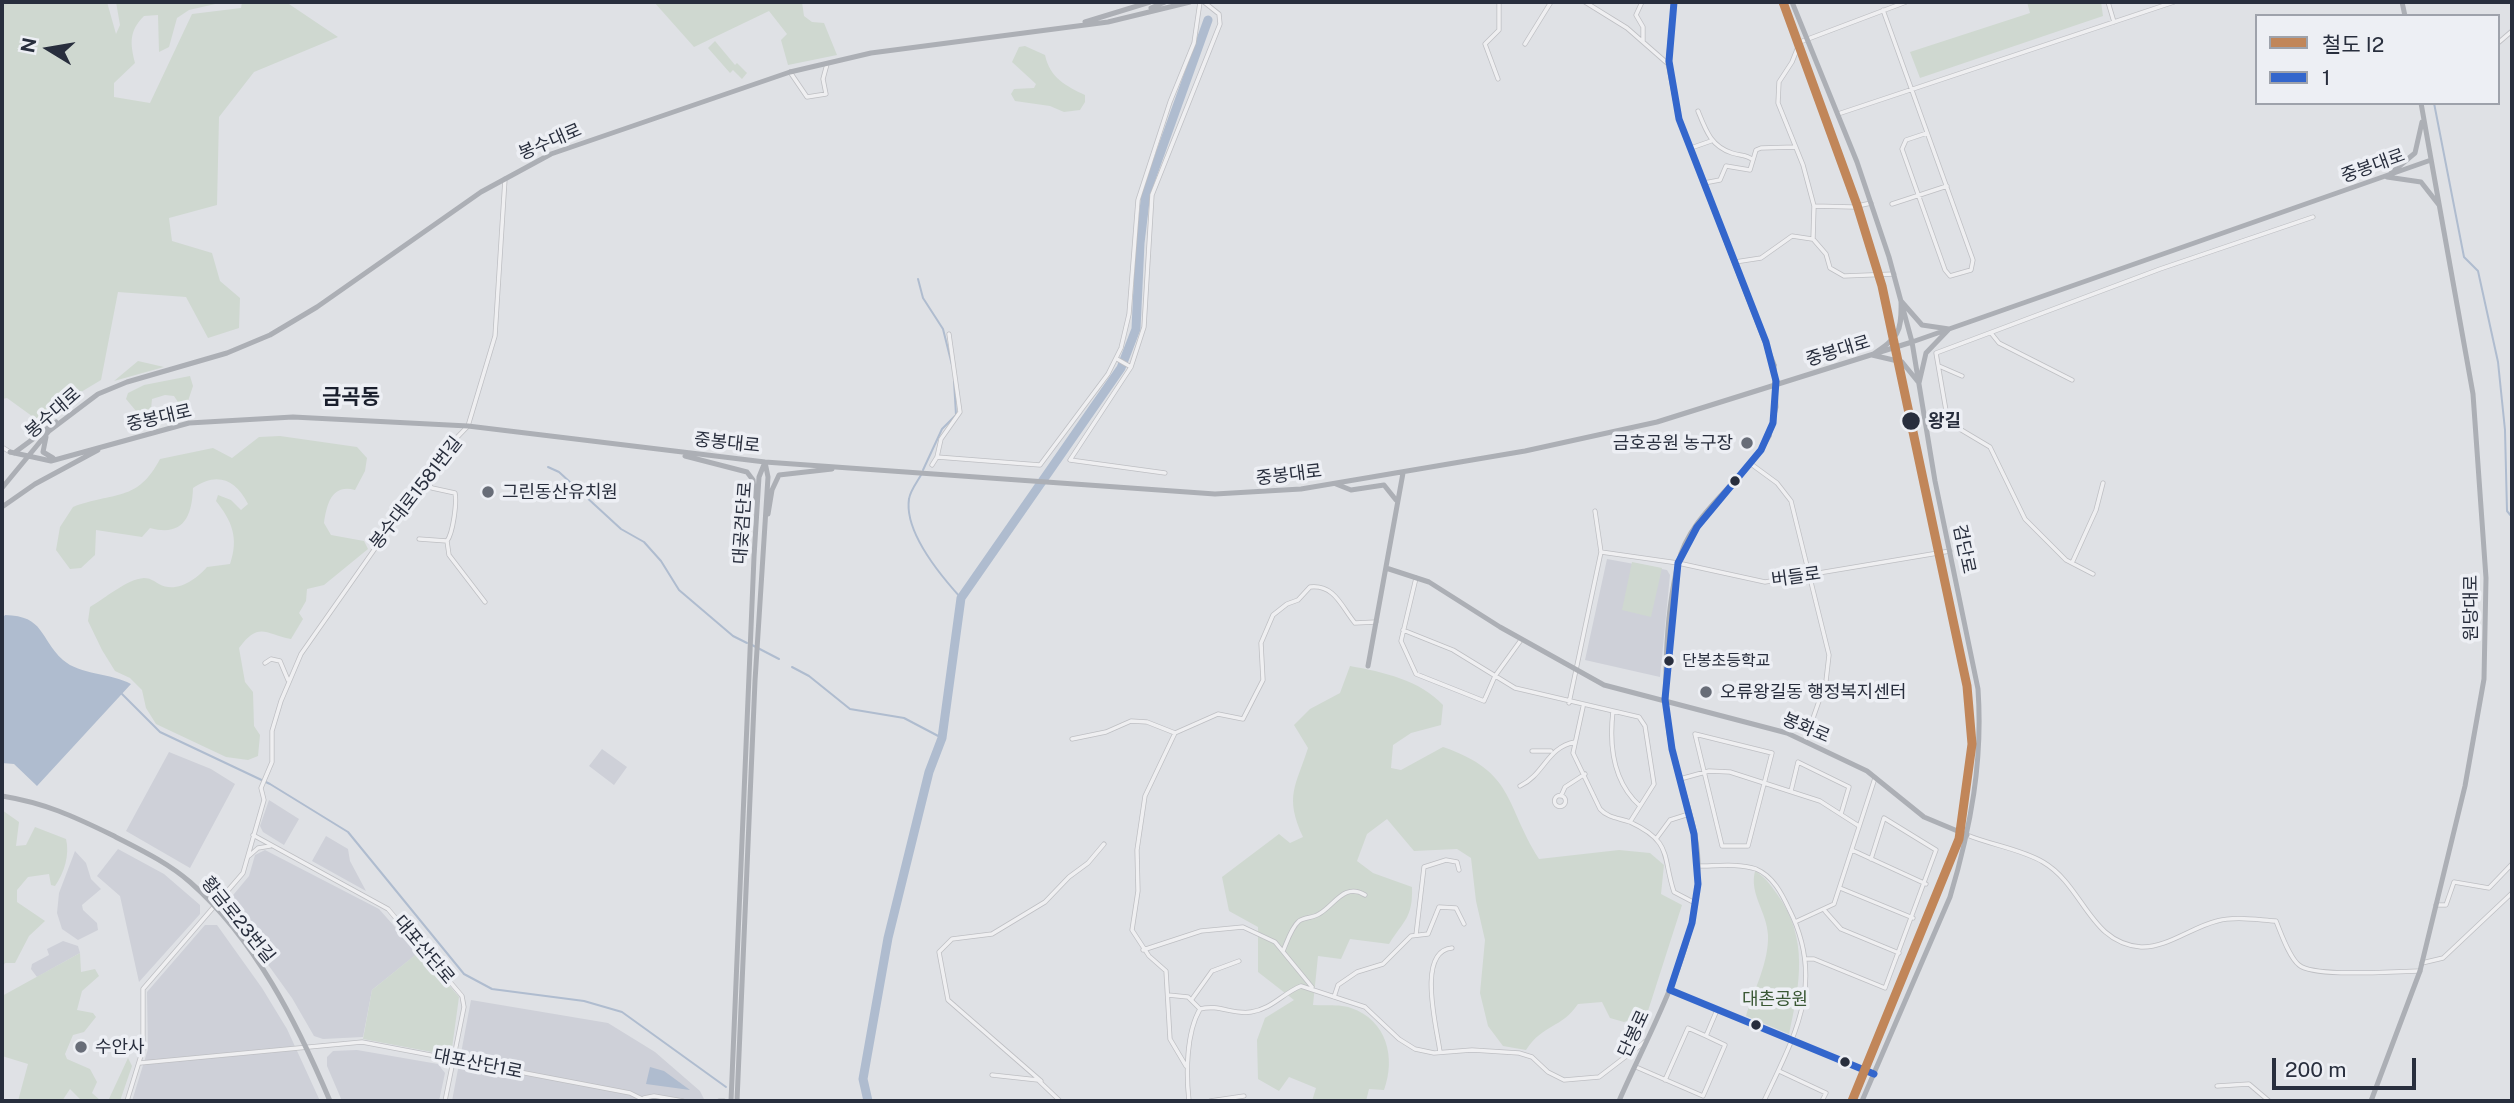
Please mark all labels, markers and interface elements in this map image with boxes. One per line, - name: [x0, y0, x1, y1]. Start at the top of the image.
- north arrow: [14, 14, 84, 84]
- legend: [2255, 14, 2500, 105]
- text: 철도 I2: [2322, 32, 2384, 57]
- text: N: [16, 36, 41, 54]
- text: 1: [2322, 65, 2331, 90]
- street label: 봉수대로: [515, 119, 585, 165]
- street label: 중봉대로: [2338, 145, 2408, 187]
- street label: 중봉대로: [1803, 331, 1873, 371]
- street label: 봉수대로: [21, 383, 85, 443]
- district label: 금곡동: [322, 385, 380, 411]
- street label: 중봉대로: [124, 400, 194, 436]
- marker: 왕길: [1900, 410, 1922, 432]
- place label: 왕길: [1928, 410, 1961, 432]
- street label: 중봉대로: [693, 429, 761, 457]
- street label: 봉수대로1581번길: [365, 432, 467, 554]
- place label: 금호공원 농구장: [1613, 432, 1733, 454]
- marker: 금호공원 농구장: [1739, 435, 1755, 451]
- street label: 중봉대로: [1255, 460, 1323, 490]
- unlabelled marker: [1728, 474, 1742, 488]
- place label: 그린동산유치원: [502, 481, 618, 503]
- street label: 대곶검단로: [729, 481, 757, 565]
- marker: 그린동산유치원: [480, 484, 496, 500]
- street label: 검단로: [1948, 522, 1980, 576]
- street label: 버들로: [1770, 563, 1822, 591]
- street label: 원당대로: [2460, 575, 2482, 641]
- place label: 단봉초등학교: [1682, 651, 1770, 671]
- marker: 단봉초등학교: [1662, 654, 1676, 668]
- place label: 오류왕길동 행정복지센터: [1720, 681, 1907, 703]
- marker: 오류왕길동 행정복지센터: [1698, 684, 1714, 700]
- street label: 봉화로: [1779, 708, 1833, 748]
- street label: 황금로23번길: [197, 872, 279, 968]
- street label: 대포산단로: [389, 911, 459, 989]
- park label: 대촌공원: [1742, 988, 1808, 1010]
- street label: 단봉로: [1614, 1007, 1654, 1061]
- unlabelled marker: [1749, 1018, 1763, 1032]
- place label: 수안사: [95, 1036, 145, 1058]
- marker: 수안사: [73, 1039, 89, 1055]
- scale bar: [2276, 1044, 2420, 1088]
- street label: 대포산단1로: [432, 1045, 524, 1083]
- unlabelled marker: [1838, 1055, 1852, 1069]
- text: 200 m: [2285, 1057, 2346, 1082]

